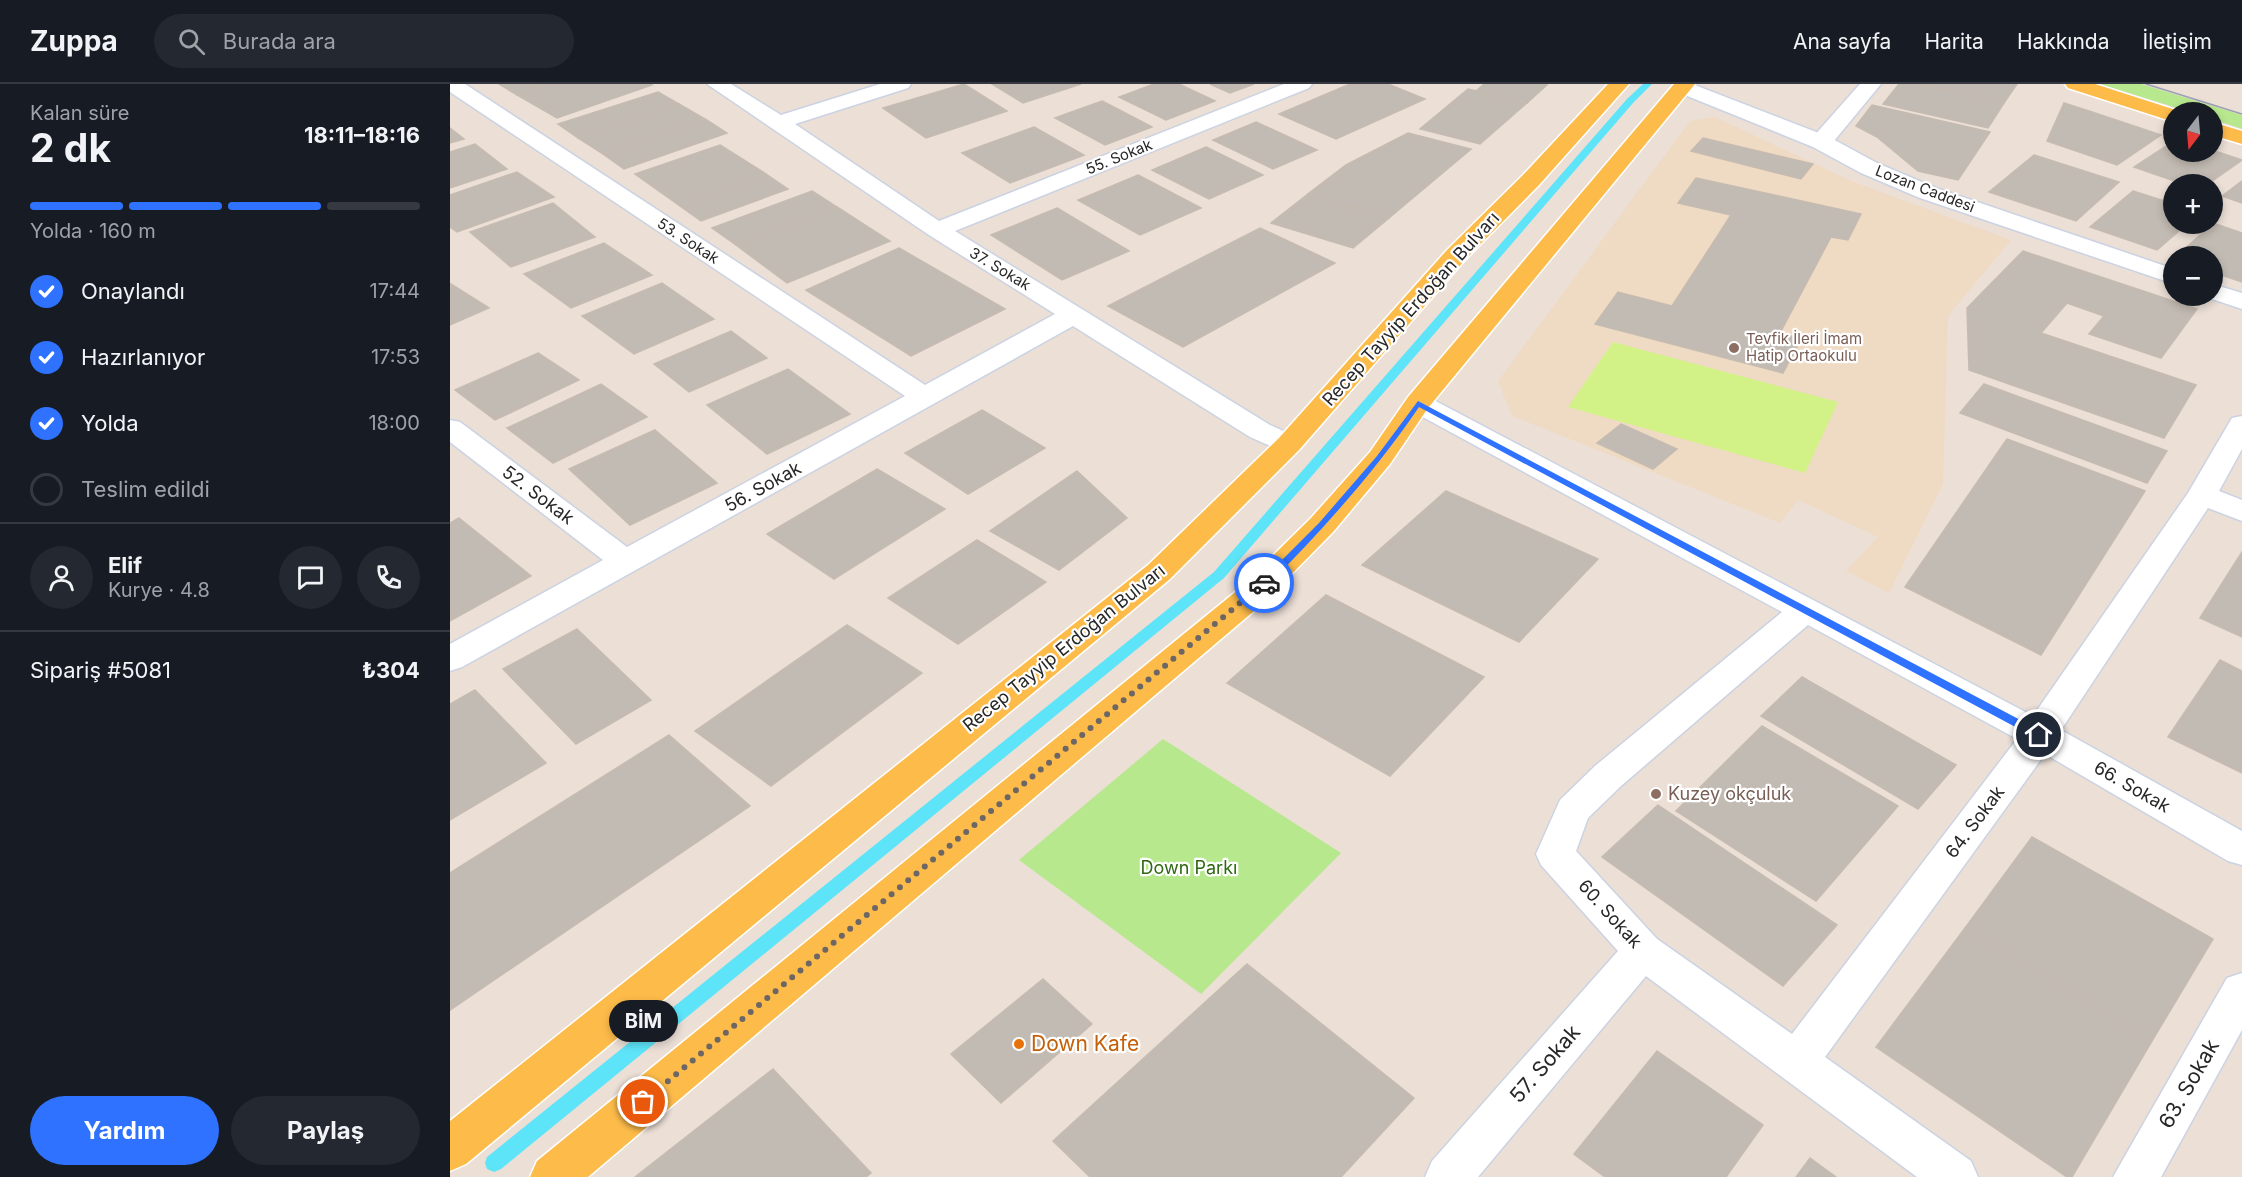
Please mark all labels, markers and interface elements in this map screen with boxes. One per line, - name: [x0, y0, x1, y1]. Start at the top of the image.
- search box: [154, 14, 574, 68]
- text: Zuppa: [30, 24, 118, 58]
- icon: search: [175, 25, 208, 58]
- text: Burada ara: [223, 28, 336, 54]
- text: Ana sayfa: [1793, 29, 1891, 54]
- text: Harita: [1924, 29, 1984, 54]
- text: Hakkında: [2017, 29, 2110, 54]
- text: İletişim: [2143, 29, 2212, 54]
- text: Kalan süre: [30, 101, 129, 125]
- north arrow: [2163, 102, 2223, 162]
- map controls: [2163, 102, 2223, 306]
- text: 18:11–18:16: [304, 122, 420, 148]
- text: 2 dk: [30, 124, 111, 171]
- street label: 55. Sokak: [1083, 134, 1155, 178]
- street label: Lozan Caddesi: [1873, 161, 1978, 216]
- button: +: [2163, 174, 2223, 234]
- street label: Recep Tayyip Erdoğan Bulvarı: [1318, 207, 1503, 410]
- street label: 53. Sokak: [654, 214, 723, 268]
- text: Yolda · 160 m: [30, 219, 156, 243]
- street label: 37. Sokak: [966, 243, 1035, 295]
- button: −: [2163, 246, 2223, 306]
- icon: check: [30, 275, 63, 308]
- text: Onaylandı: [81, 278, 185, 304]
- text: 17:44: [370, 279, 420, 303]
- place label: Tevfik İleri İmam Hatip Ortaokulu: [1746, 329, 1862, 365]
- icon: check: [30, 341, 63, 374]
- marker: Tevfik İleri İmam Hatip Ortaokulu: [1727, 341, 1741, 355]
- text: Hazırlanıyor: [81, 344, 205, 370]
- text: 17:53: [371, 345, 420, 369]
- icon: check: [30, 407, 63, 440]
- text: Yolda: [81, 410, 139, 436]
- text: 18:00: [368, 411, 420, 435]
- street label: 56. Sokak: [721, 457, 805, 516]
- street label: 52. Sokak: [498, 461, 578, 528]
- text: Teslim edildi: [81, 476, 210, 502]
- button: person: [30, 546, 93, 609]
- button: chat: [279, 546, 342, 609]
- button: phone: [357, 546, 420, 609]
- text: Elif: [108, 552, 142, 578]
- courier: [1234, 553, 1294, 613]
- street label: Recep Tayyip Erdoğan Bulvarı: [958, 560, 1169, 736]
- icon: car: [1248, 567, 1281, 600]
- text: Kurye · 4.8: [108, 578, 210, 602]
- text: Sipariş #5081: [30, 657, 171, 683]
- text: ₺304: [362, 657, 420, 683]
- pin: [2013, 709, 2064, 760]
- icon: home: [2022, 718, 2055, 751]
- street label: 66. Sokak: [2091, 756, 2174, 817]
- street label: 64. Sokak: [1941, 781, 2009, 862]
- place label: Kuzey okçuluk: [1668, 783, 1791, 804]
- marker: Kuzey okçuluk: [1649, 787, 1663, 801]
- park label: Down Parkı: [1141, 857, 1237, 878]
- street label: 60. Sokak: [1574, 875, 1647, 952]
- callout: BİM: [608, 1000, 678, 1042]
- text: BİM: [625, 1009, 662, 1033]
- street label: 57. Sokak: [1504, 1019, 1585, 1108]
- place label: Down Kafe: [1031, 1031, 1139, 1056]
- street label: 63. Sokak: [2153, 1034, 2224, 1133]
- marker: Down Kafe: [1012, 1037, 1026, 1051]
- pin: [617, 1076, 668, 1127]
- icon: bag: [626, 1085, 659, 1118]
- button: Yardım: [30, 1096, 219, 1165]
- button: Paylaş: [231, 1096, 420, 1165]

